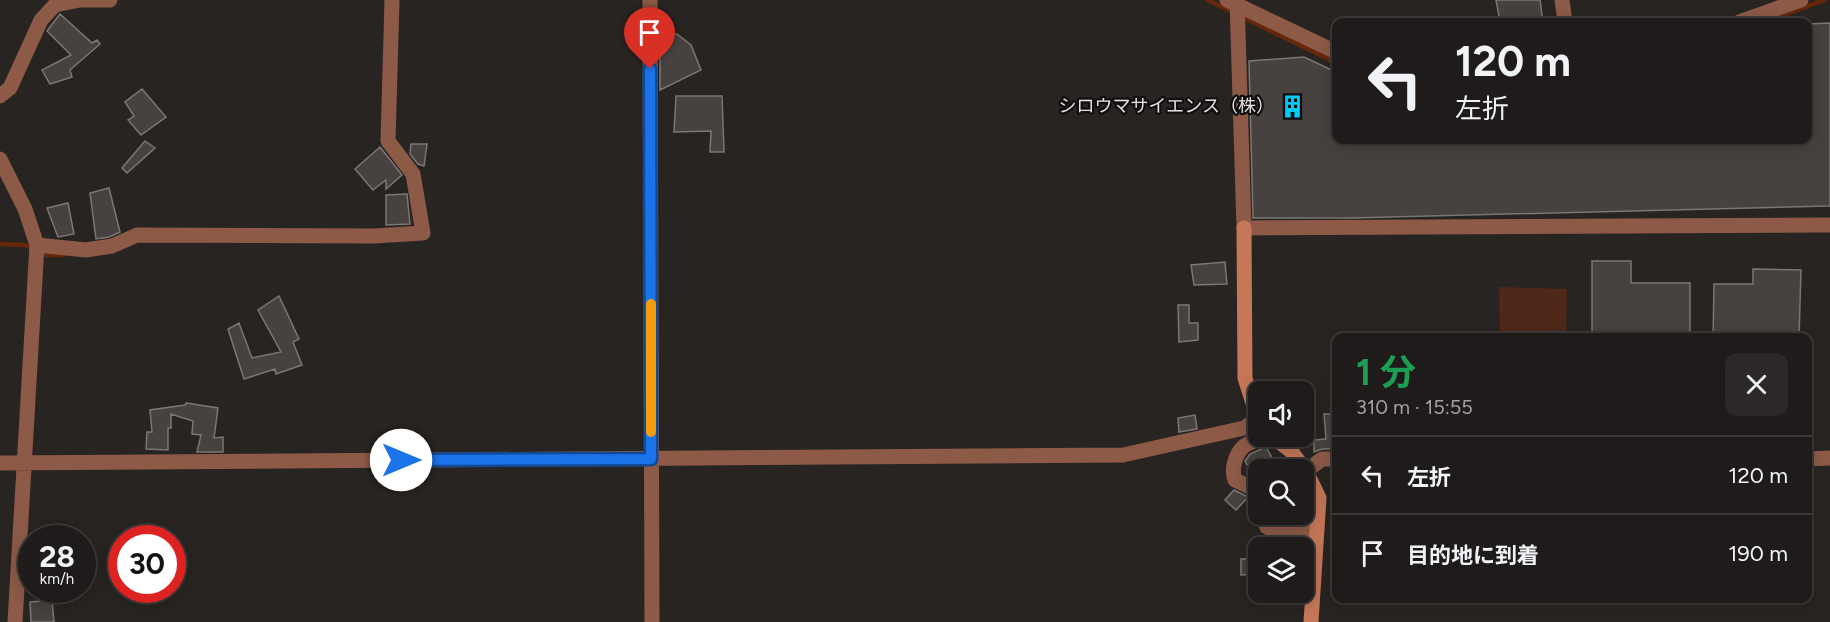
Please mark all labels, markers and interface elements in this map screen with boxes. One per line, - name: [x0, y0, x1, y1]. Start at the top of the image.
- pin: [624, 7, 675, 69]
- icon: arrive: [633, 16, 666, 49]
- text: 120 m: [1455, 36, 1571, 87]
- icon: left: [1356, 42, 1434, 120]
- text: 左折: [1455, 92, 1509, 125]
- building icon: シロウマサイエンス（株）: [1279, 93, 1305, 119]
- place label: シロウマサイエンス（株）: [1059, 95, 1274, 117]
- text: 1 分: [1356, 351, 1416, 394]
- button: close: [1725, 353, 1788, 416]
- map controls: [1248, 381, 1314, 603]
- button: sound: [1248, 381, 1314, 447]
- text: 310 m · 15:55: [1356, 395, 1473, 419]
- position arrow: [369, 428, 433, 492]
- button: search: [1248, 459, 1314, 525]
- icon: left: [1356, 459, 1389, 492]
- text: 120 m: [1728, 462, 1788, 489]
- text: 左折: [1407, 464, 1451, 491]
- speed limit sign: 30: [108, 525, 186, 603]
- button: layers: [1248, 537, 1314, 603]
- icon: arrive: [1356, 537, 1389, 570]
- text: 28: [39, 538, 75, 575]
- text: 190 m: [1728, 540, 1788, 567]
- text: 目的地に到着: [1407, 542, 1539, 569]
- text: km/h: [40, 570, 74, 588]

